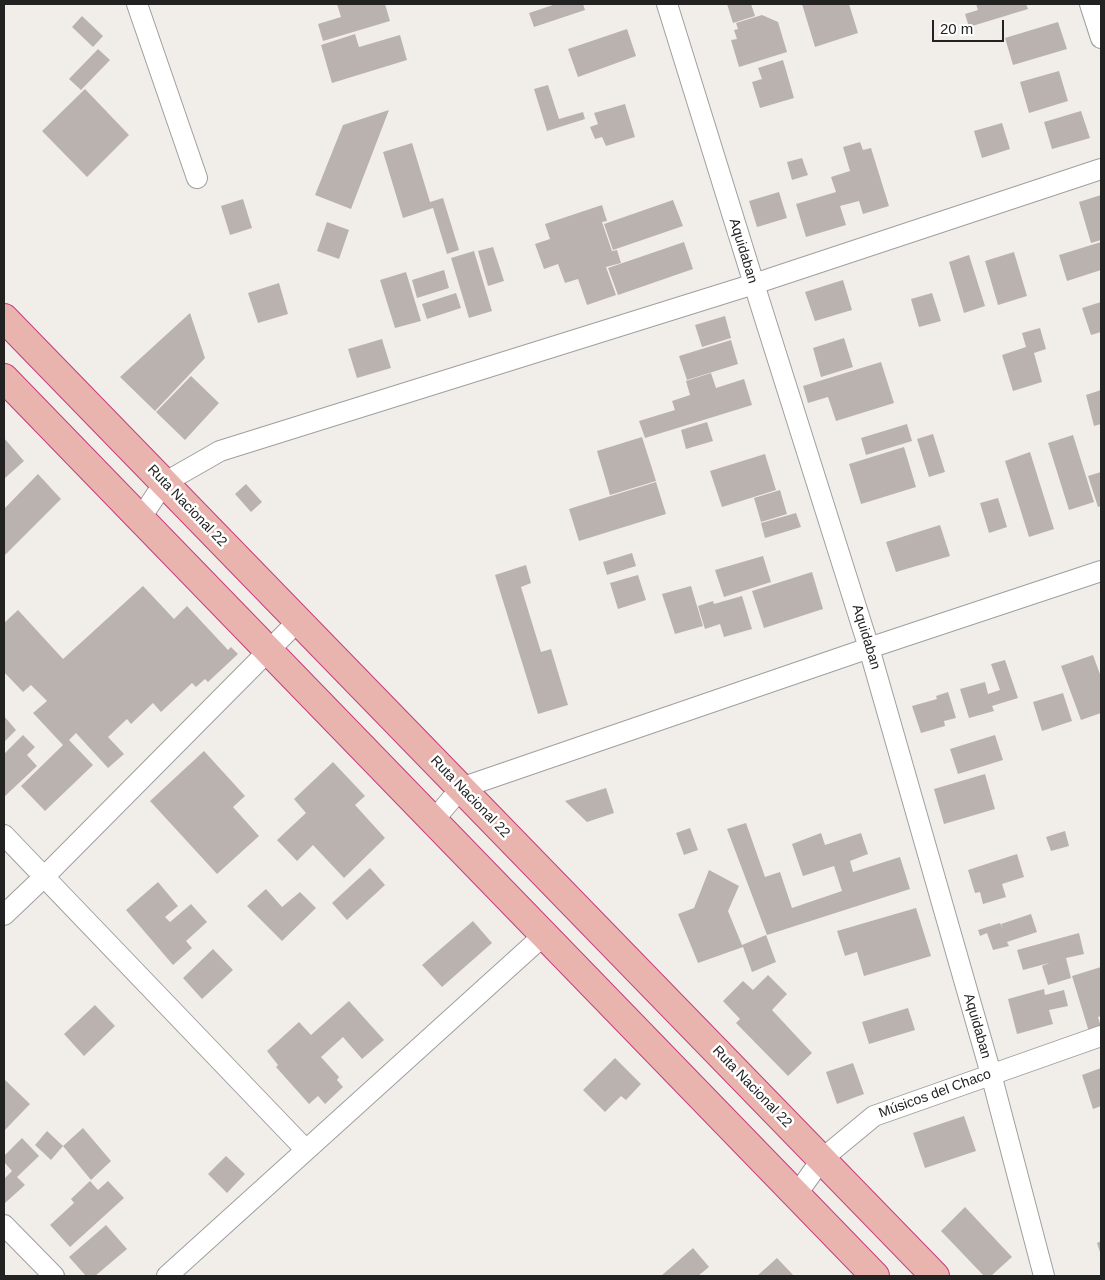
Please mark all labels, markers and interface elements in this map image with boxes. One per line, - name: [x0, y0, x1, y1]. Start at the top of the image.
- scale bar: [935, 10, 1008, 42]
- text: 20 m: [940, 20, 973, 37]
- street label: Aquidaban: [725, 217, 761, 285]
- street label: Ruta Nacional 22: [144, 462, 230, 550]
- street label: Aquidaban: [848, 603, 884, 671]
- street label: Ruta Nacional 22: [427, 753, 513, 841]
- street label: Aquidaban: [960, 992, 994, 1060]
- street label: Ruta Nacional 22: [709, 1043, 795, 1131]
- street label: Músicos del Chaco: [877, 1066, 993, 1122]

